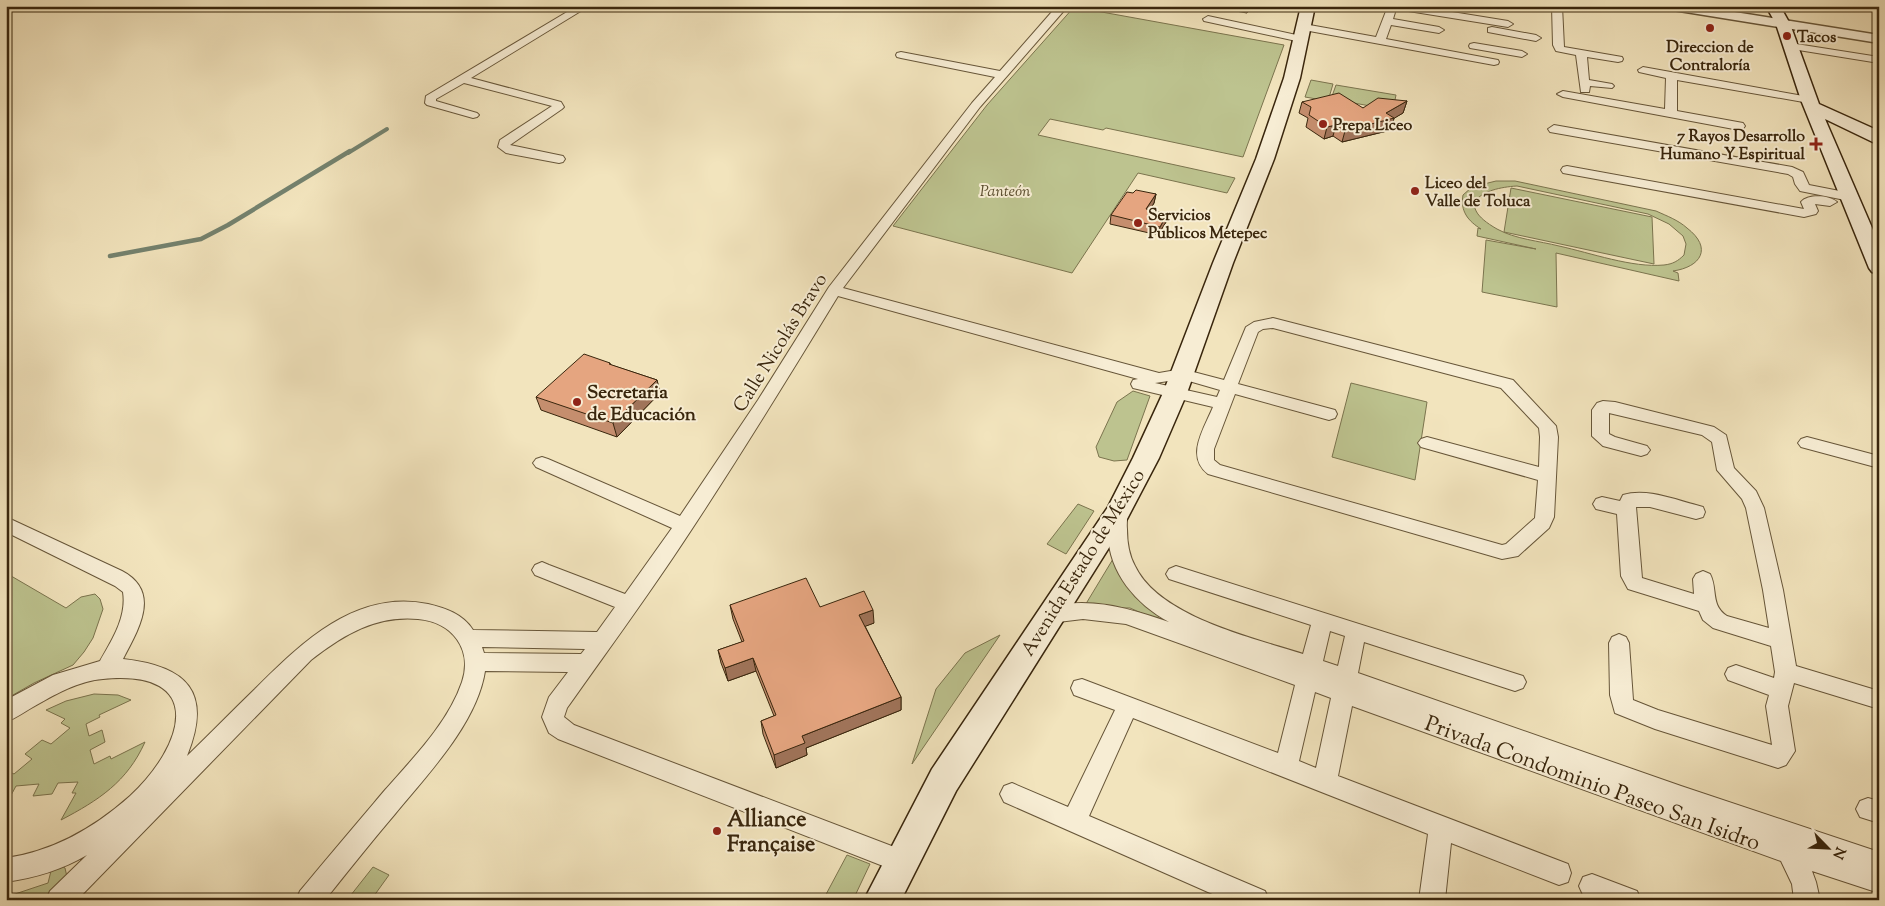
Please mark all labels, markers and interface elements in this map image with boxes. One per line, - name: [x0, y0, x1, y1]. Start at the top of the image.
- marker: Direccion de Contraloría: [1704, 22, 1716, 34]
- place label: Tacos: [1797, 27, 1836, 50]
- marker: Tacos: [1781, 30, 1793, 42]
- place label: Direccion de Contraloría: [1666, 37, 1754, 78]
- place label: Prepa Liceo: [1333, 115, 1413, 138]
- marker: Prepa Liceo: [1317, 118, 1329, 130]
- place label: 7 Rayos Desarrollo Humano Y Espiritual: [1660, 126, 1806, 167]
- marker: 7 Rayos Desarrollo Humano Y Espiritual: [1809, 137, 1823, 151]
- place label: Liceo del Valle de Toluca: [1425, 173, 1531, 214]
- park label: Panteón: [980, 181, 1031, 204]
- marker: Liceo del Valle de Toluca: [1409, 185, 1421, 197]
- place label: Servicios Publicos Metepec: [1148, 205, 1268, 246]
- marker: Servicios Publicos Metepec: [1132, 217, 1144, 229]
- street label: Calle Nicolás Bravo: [727, 269, 835, 418]
- place label: Secretaria de Educación: [587, 380, 697, 429]
- marker: Secretaria de Educación: [571, 396, 583, 408]
- street label: Avenida Estado de México: [1016, 465, 1153, 662]
- street label: Privada Condominio Paseo San Isidro: [1420, 709, 1764, 861]
- place label: Alliance Française: [727, 805, 815, 862]
- north arrow: [1802, 824, 1852, 874]
- marker: Alliance Française: [711, 825, 723, 837]
- text: N: [1827, 843, 1849, 862]

